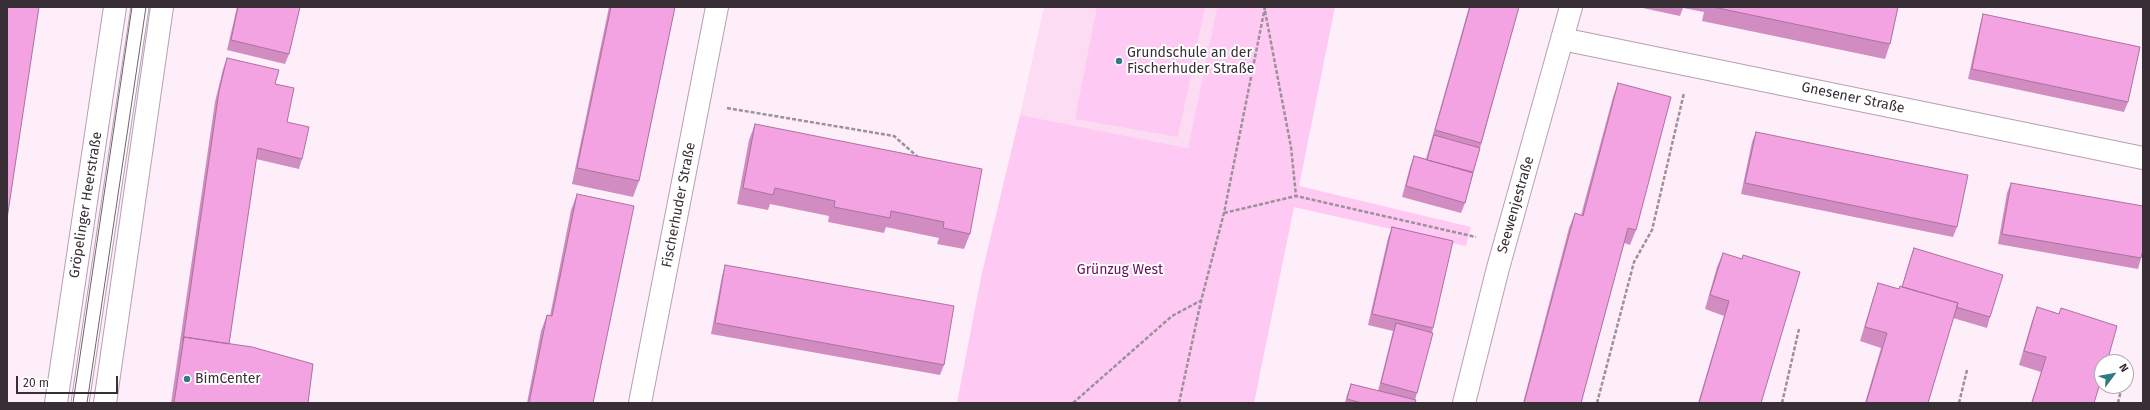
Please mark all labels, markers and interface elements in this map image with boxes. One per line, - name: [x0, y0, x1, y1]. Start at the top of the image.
- place label: Grundschule an der Fischerhuder Straße: [1127, 45, 1254, 78]
- marker: Grundschule an der Fischerhuder Straße: [1114, 56, 1124, 66]
- street label: Gnesener Straße: [1800, 79, 1906, 117]
- street label: Gröpelinger Heerstraße: [66, 131, 106, 279]
- street label: Fischerhuder Straße: [659, 141, 699, 269]
- street label: Seewenjestraße: [1494, 154, 1538, 256]
- park label: Grünzug West: [1077, 262, 1163, 278]
- north arrow: [2094, 354, 2134, 394]
- text: N: [2116, 361, 2131, 374]
- scale bar: [18, 368, 120, 394]
- place label: BimCenter: [195, 371, 261, 387]
- marker: BimCenter: [182, 374, 192, 384]
- text: 20 m: [23, 376, 49, 390]

